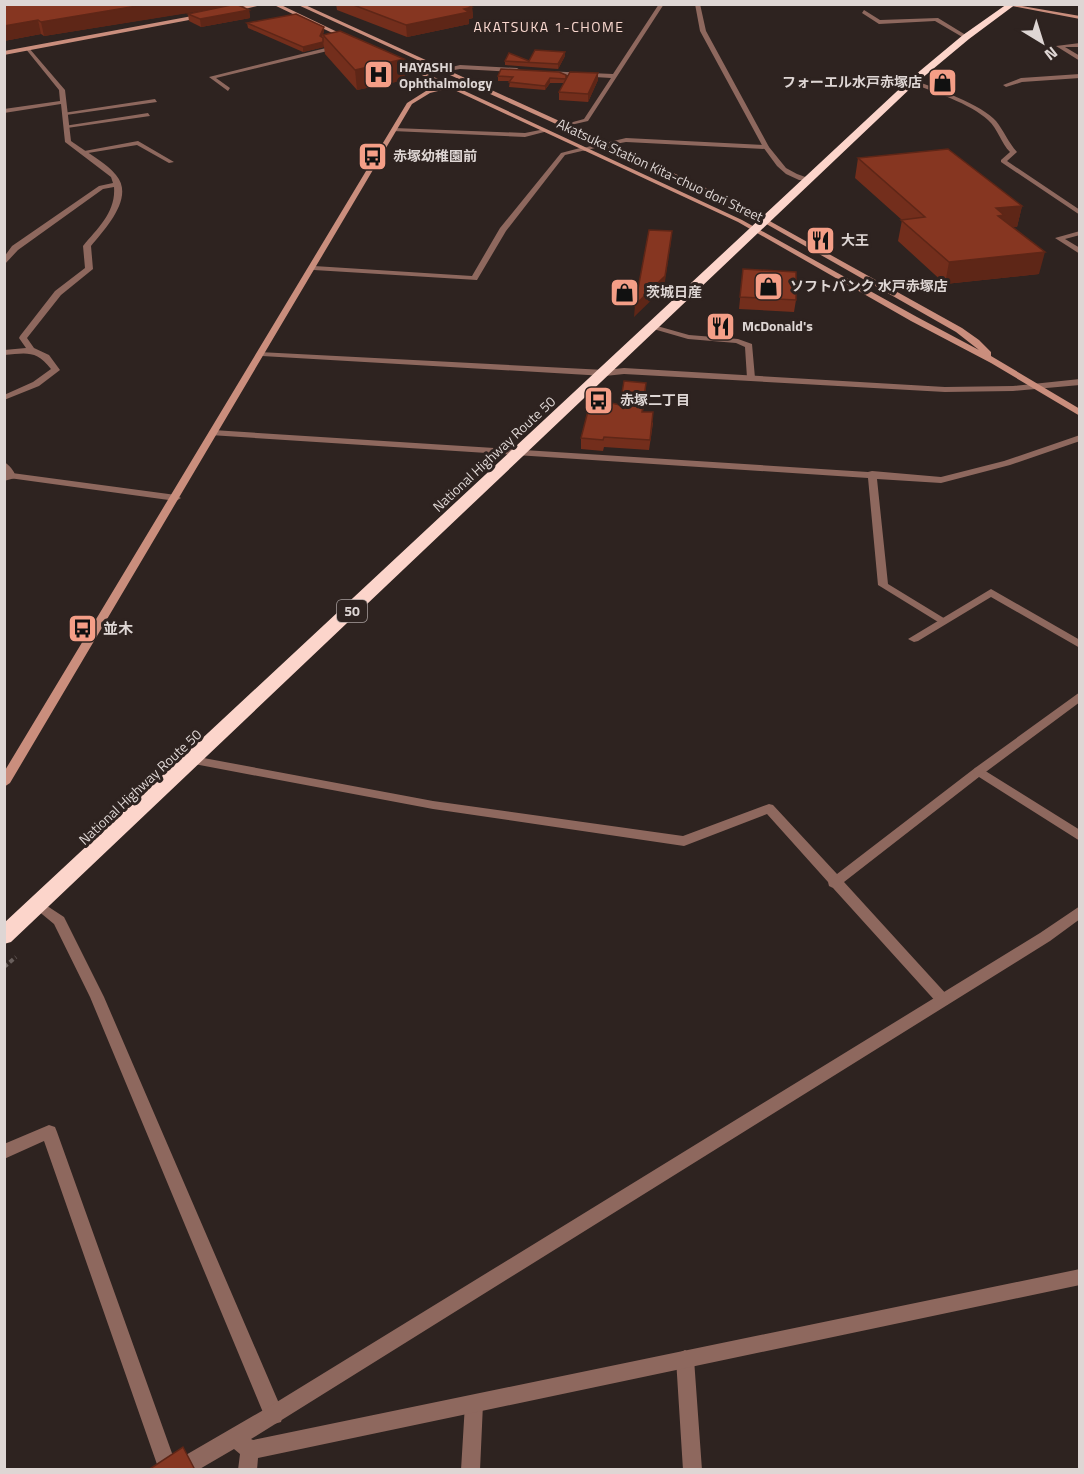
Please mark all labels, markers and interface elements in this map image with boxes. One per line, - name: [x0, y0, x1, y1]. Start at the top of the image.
- north arrow: [1012, 12, 1072, 72]
- district label: AKATSUKA 1-CHOME: [473, 16, 625, 37]
- text: N: [1039, 41, 1063, 67]
- place label: HAYASHI Ophthalmology: [399, 56, 492, 93]
- hospital icon: HAYASHI Ophthalmology: [362, 59, 394, 91]
- shop icon: フォーエル水戸赤塚店: [927, 66, 959, 98]
- place label: フォーエル水戸赤塚店: [782, 71, 922, 92]
- street label: Akatsuka Station Kita-chuo dori Street: [554, 112, 767, 227]
- bus stop icon: 赤塚幼稚園前: [356, 140, 388, 172]
- place label: 赤塚幼稚園前: [393, 145, 477, 166]
- restaurant icon: 大王: [804, 224, 836, 256]
- place label: 大王: [841, 229, 869, 250]
- shop icon: ソフトバンク 水戸赤塚店: [753, 270, 785, 302]
- place label: ソフトバンク 水戸赤塚店: [790, 275, 948, 296]
- shop icon: 茨城日産: [609, 276, 641, 308]
- place label: 茨城日産: [646, 281, 702, 302]
- restaurant icon: McDonald's: [705, 310, 737, 342]
- place label: McDonald's: [742, 315, 813, 336]
- bus stop icon: 赤塚二丁目: [583, 384, 615, 416]
- place label: 赤塚二丁目: [620, 389, 690, 410]
- street label: National Highway Route 50: [428, 391, 560, 516]
- road number: 50: [337, 600, 367, 622]
- bus stop icon: 並木: [66, 613, 98, 645]
- place label: 並木: [103, 617, 133, 640]
- street label: National Highway Route 50: [74, 724, 206, 849]

